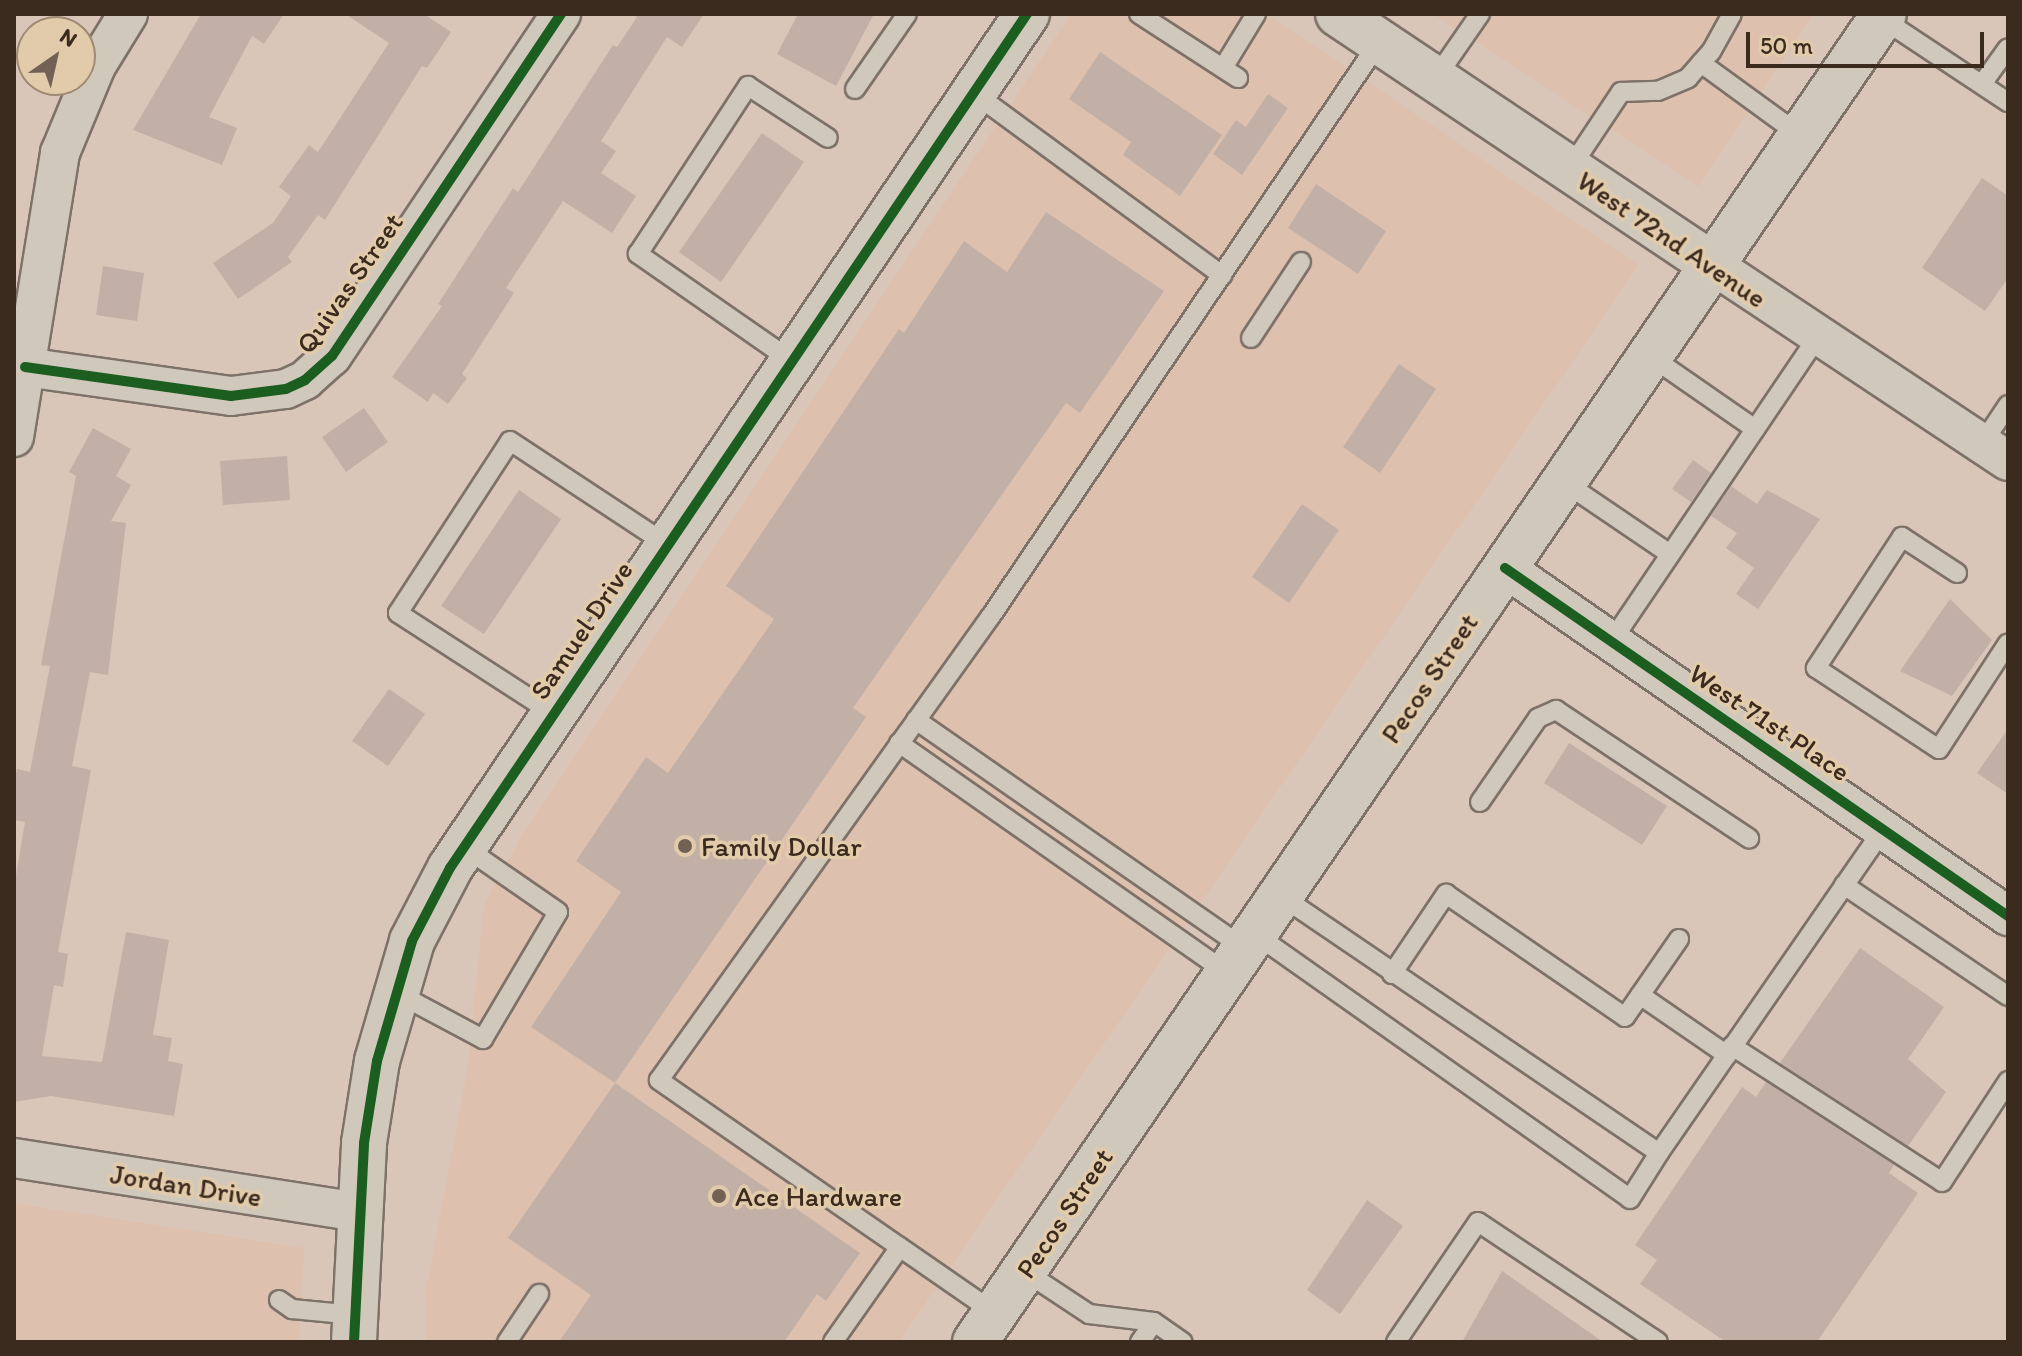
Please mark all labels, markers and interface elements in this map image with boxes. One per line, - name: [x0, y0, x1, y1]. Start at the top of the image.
- north arrow: [16, 16, 96, 96]
- scale bar: [1750, 16, 1988, 66]
- text: N: [55, 22, 82, 53]
- text: 50 m: [1760, 31, 1813, 60]
- street label: West 72nd Avenue: [1572, 164, 1772, 314]
- street label: Quivas Street: [288, 207, 410, 359]
- street label: Samuel Drive: [522, 554, 640, 706]
- street label: Pecos Street: [1374, 607, 1484, 749]
- street label: West 71st Place: [1683, 656, 1857, 788]
- place label: Family Dollar: [701, 829, 861, 863]
- marker: Family Dollar: [676, 837, 694, 855]
- street label: Pecos Street: [1009, 1142, 1119, 1284]
- street label: Jordan Drive: [108, 1156, 264, 1214]
- place label: Ace Hardware: [735, 1179, 903, 1213]
- marker: Ace Hardware: [710, 1187, 728, 1205]

